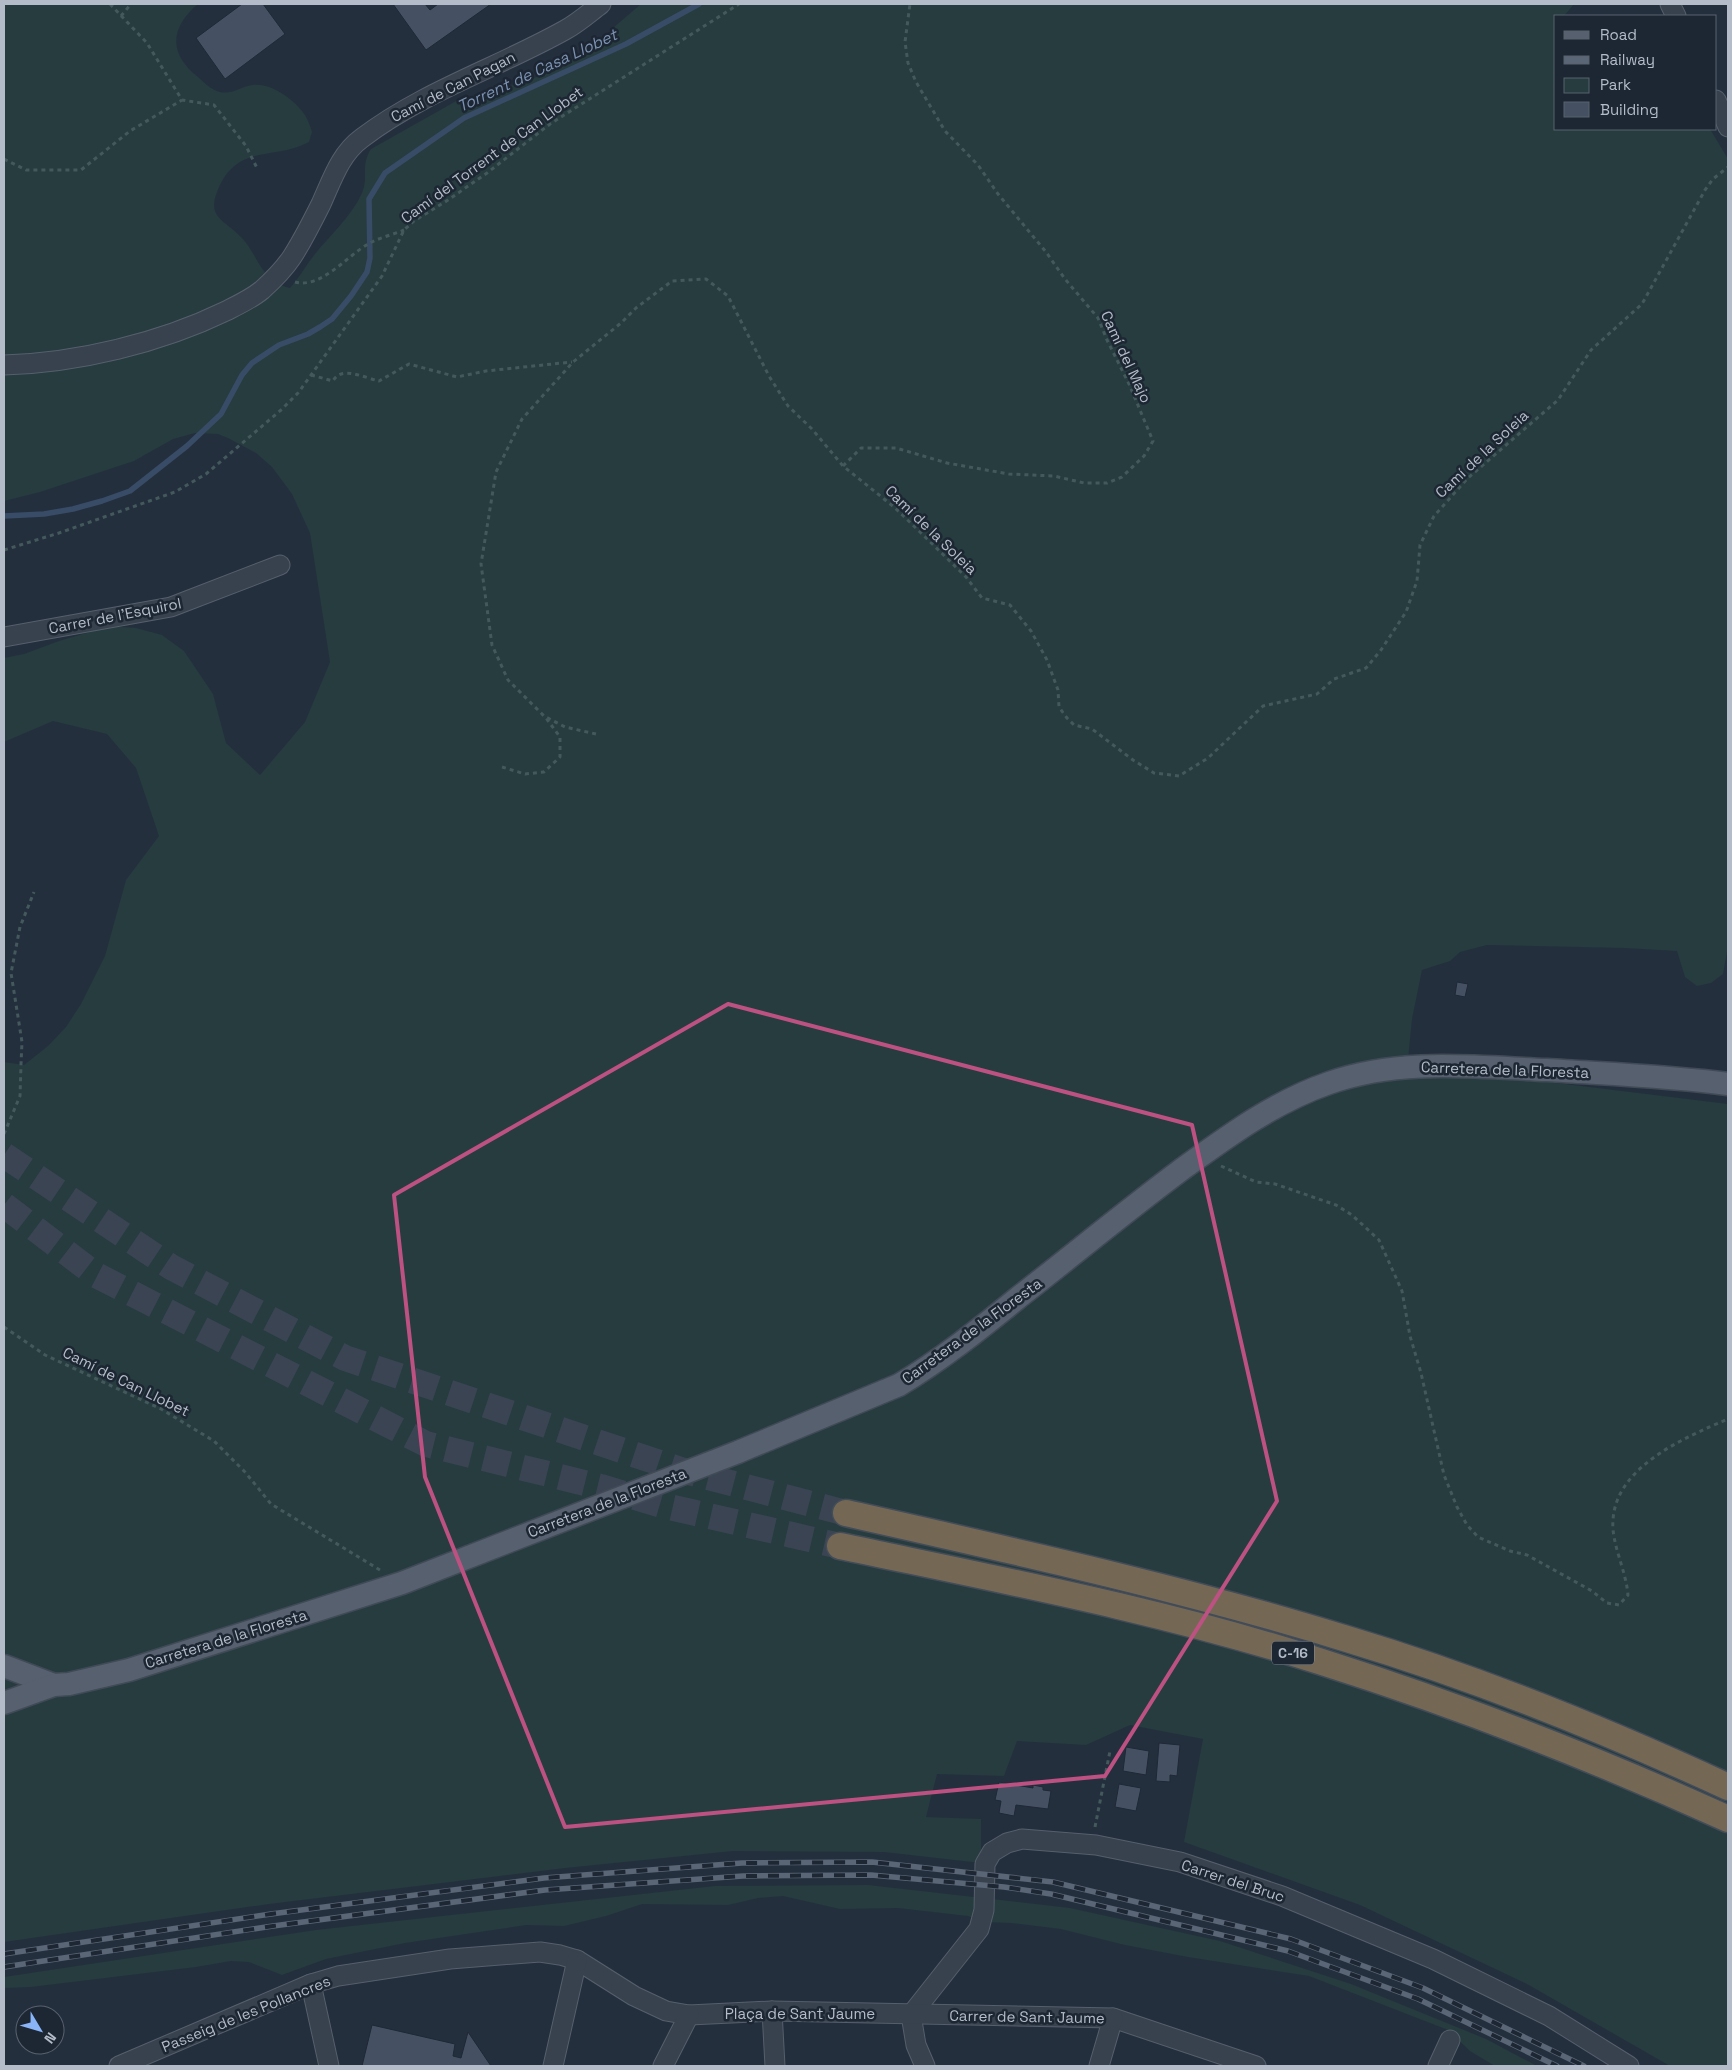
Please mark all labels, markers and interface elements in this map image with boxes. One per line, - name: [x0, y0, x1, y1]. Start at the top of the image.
- legend: [1554, 15, 1717, 130]
- water label: Torrent de Casa Llobet: [454, 23, 622, 117]
- text: Road: [1600, 25, 1637, 44]
- street label: Camí de Can Pagan: [387, 47, 518, 126]
- text: Railway: [1600, 50, 1655, 69]
- text: Park: [1600, 75, 1631, 94]
- street label: Camí del Torrent de Can Llobet: [397, 82, 587, 227]
- text: Building: [1600, 100, 1659, 119]
- street label: Camí del Majo: [1097, 308, 1156, 406]
- street label: Camí de la Soleia: [1431, 405, 1532, 502]
- street label: Camí de la Soleia: [881, 481, 982, 579]
- street label: Carrer de l'Esquirol: [47, 593, 183, 638]
- street label: Carretera de la Floresta: [1421, 1057, 1590, 1082]
- street label: Carretera de la Floresta: [898, 1273, 1046, 1388]
- street label: Camí de Can Llobet: [60, 1343, 193, 1421]
- street label: Carretera de la Floresta: [525, 1463, 689, 1542]
- street label: Carretera de la Floresta: [143, 1605, 309, 1672]
- road number: C-16: [1272, 1642, 1314, 1665]
- street label: Carrer del Bruc: [1179, 1855, 1287, 1906]
- street label: Passeig de les Pollancres: [159, 1971, 333, 2056]
- street label: Plaça de Sant Jaume: [725, 2004, 875, 2023]
- north arrow: [15, 2005, 65, 2055]
- street label: Carrer de Sant Jaume: [949, 2006, 1105, 2027]
- text: N: [40, 2029, 60, 2047]

